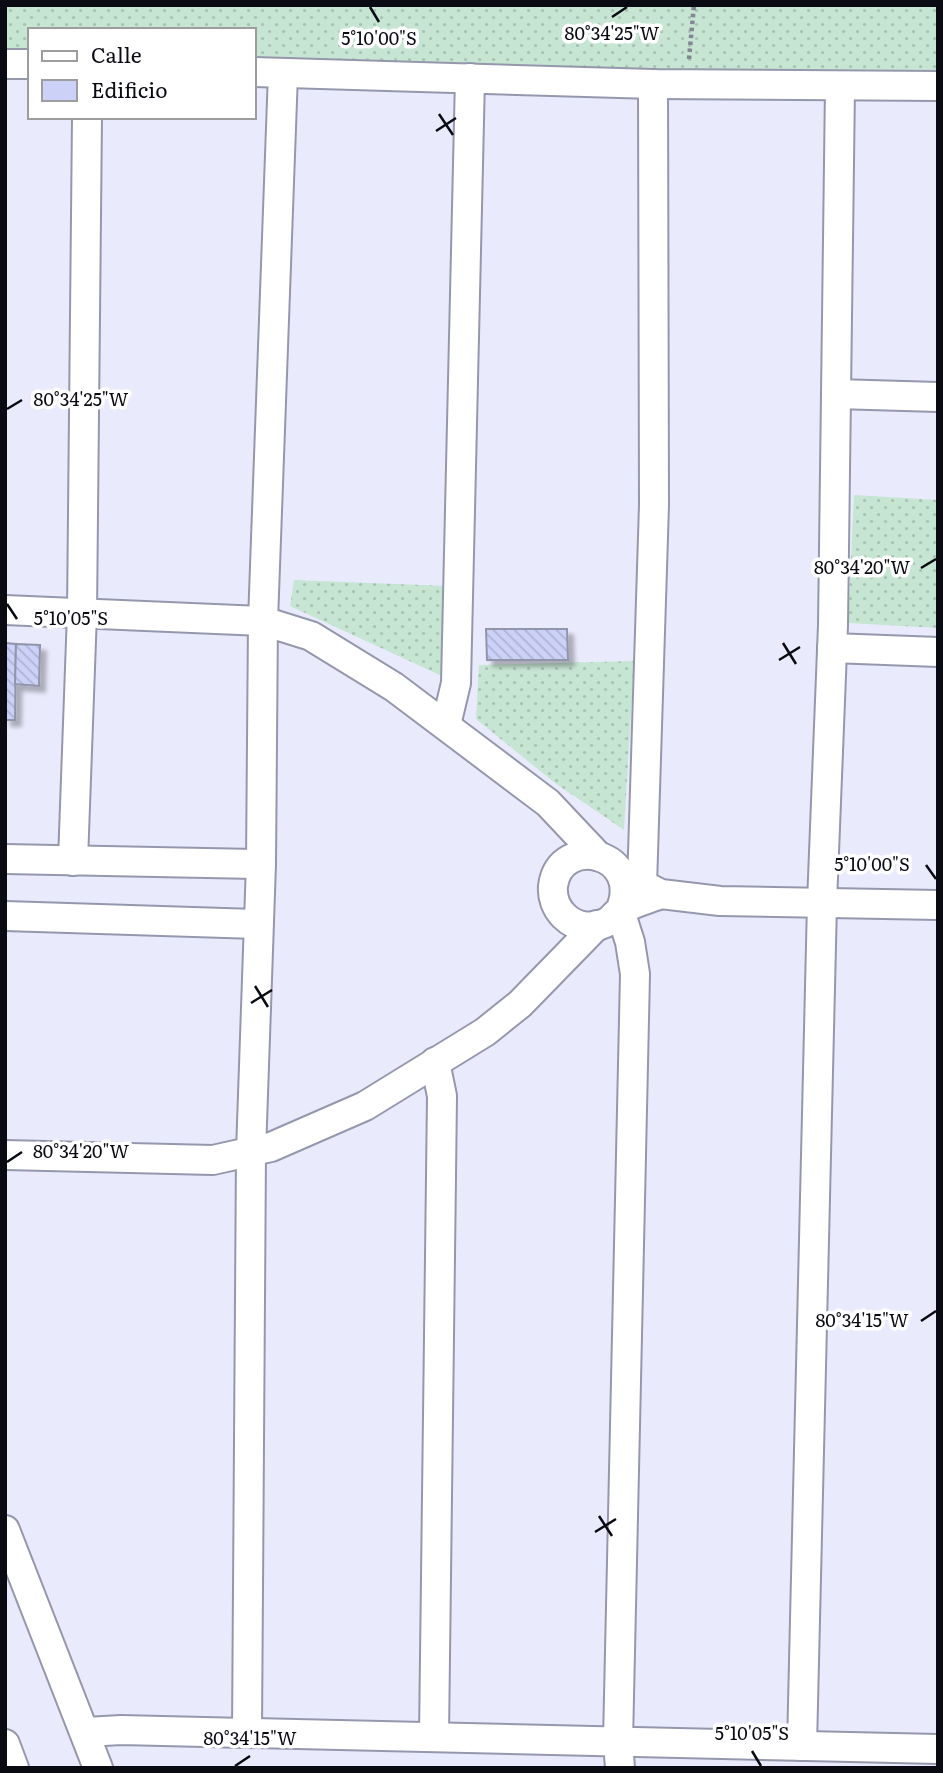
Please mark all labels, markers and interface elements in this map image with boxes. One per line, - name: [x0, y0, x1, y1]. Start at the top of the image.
- text: 80°34'25"W: [565, 19, 660, 46]
- text: 5°10'00"S: [341, 24, 417, 51]
- legend: [28, 28, 256, 119]
- text: Calle: [91, 38, 142, 69]
- text: Edificio: [91, 73, 167, 104]
- text: 80°34'25"W: [34, 385, 129, 412]
- text: 80°34'20"W: [814, 553, 910, 580]
- text: 5°10'05"S: [34, 604, 108, 631]
- text: 5°10'00"S: [834, 850, 910, 877]
- text: 80°34'20"W: [33, 1137, 129, 1164]
- text: 80°34'15"W: [815, 1306, 909, 1333]
- text: 5°10'05"S: [715, 1719, 789, 1746]
- text: 80°34'15"W: [203, 1724, 297, 1751]

